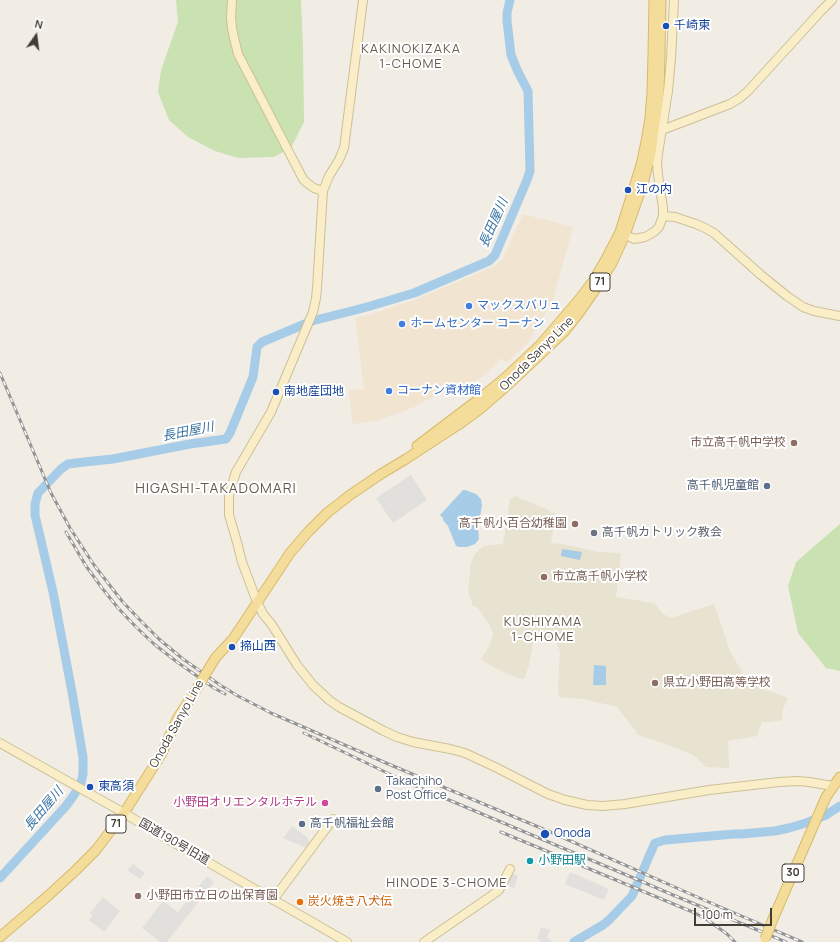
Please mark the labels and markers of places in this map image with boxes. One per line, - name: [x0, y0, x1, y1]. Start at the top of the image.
- place label: 千崎東: [674, 19, 710, 33]
- marker: 千崎東: [661, 21, 671, 31]
- place label: 江の内: [636, 183, 672, 197]
- marker: 江の内: [623, 185, 633, 195]
- place label: マックスバリュ: [477, 299, 561, 313]
- marker: マックスバリュ: [464, 301, 474, 311]
- place label: ホームセンター コーナン: [410, 317, 544, 331]
- marker: ホームセンター コーナン: [397, 319, 407, 329]
- place label: コーナン資材館: [397, 384, 481, 398]
- place label: 南地産団地: [284, 385, 344, 399]
- marker: コーナン資材館: [384, 386, 394, 396]
- marker: 南地産団地: [271, 387, 281, 397]
- place label: 市立高千帆中学校: [690, 436, 786, 450]
- marker: 市立高千帆中学校: [789, 438, 799, 448]
- place label: 高千帆児童館: [687, 479, 759, 493]
- marker: 高千帆児童館: [762, 481, 772, 491]
- place label: 高千帆小百合幼稚園: [459, 517, 567, 531]
- marker: 高千帆小百合幼稚園: [570, 519, 580, 529]
- place label: 高千帆カトリック教会: [602, 526, 722, 540]
- marker: 高千帆カトリック教会: [589, 528, 599, 538]
- place label: 市立高千帆小学校: [552, 570, 648, 584]
- marker: 市立高千帆小学校: [539, 572, 549, 582]
- place label: 揥山西: [240, 640, 276, 654]
- marker: 揥山西: [227, 642, 237, 652]
- place label: 県立小野田高等学校: [663, 676, 771, 690]
- marker: 県立小野田高等学校: [650, 678, 660, 688]
- place label: Takachiho Post Office: [386, 775, 447, 803]
- place label: 東高須: [98, 780, 134, 794]
- marker: 東高須: [85, 782, 95, 792]
- marker: Takachiho Post Office: [373, 784, 383, 794]
- place label: 小野田オリエンタルホテル: [173, 796, 317, 810]
- marker: 小野田オリエンタルホテル: [320, 798, 330, 808]
- place label: 高千帆福祉会館: [310, 817, 394, 831]
- marker: 高千帆福祉会館: [297, 819, 307, 829]
- place label: Onoda: [554, 827, 591, 841]
- marker: Onoda: [539, 828, 551, 840]
- place label: 小野田駅: [538, 854, 586, 868]
- marker: 小野田駅: [525, 856, 535, 866]
- place label: 小野田市立日の出保育園: [146, 889, 278, 903]
- marker: 小野田市立日の出保育園: [133, 891, 143, 901]
- place label: 炭火焼き八犬伝: [308, 895, 392, 909]
- marker: 炭火焼き八犬伝: [295, 897, 305, 907]

